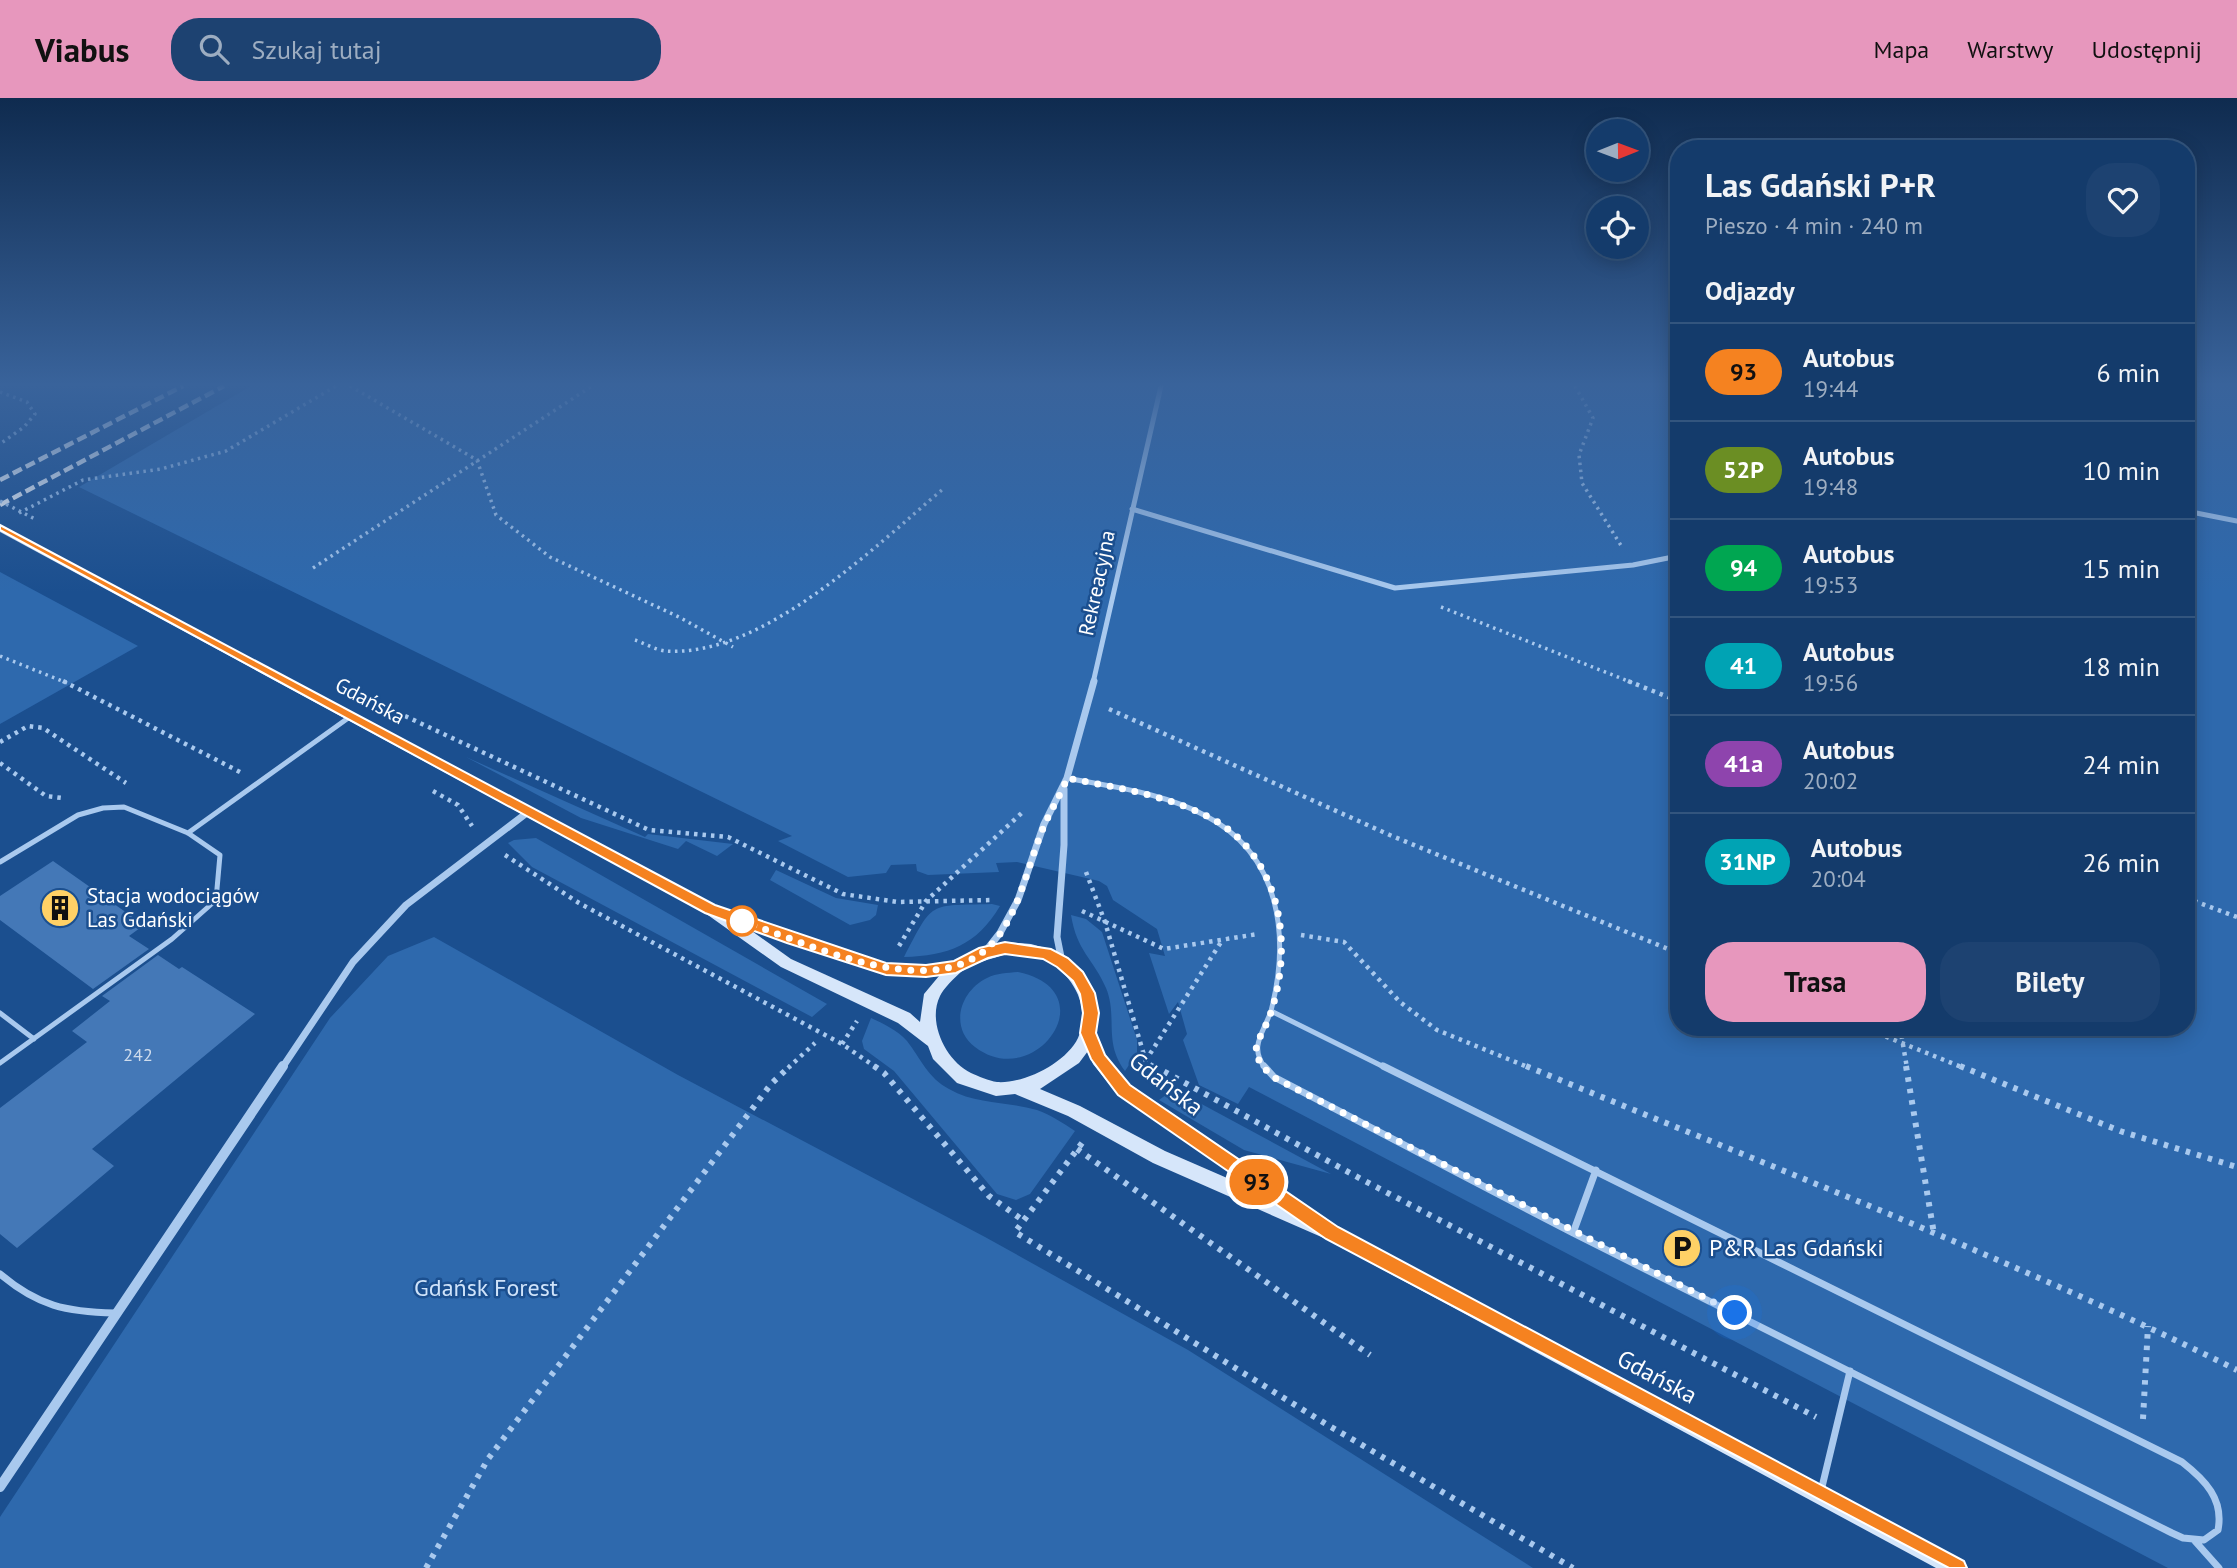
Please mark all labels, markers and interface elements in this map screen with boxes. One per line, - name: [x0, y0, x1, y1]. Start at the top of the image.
- search box: [171, 18, 661, 81]
- text: Viabus: [35, 28, 129, 71]
- icon: search: [195, 30, 233, 68]
- text: Szukaj tutaj: [251, 33, 382, 66]
- text: Mapa: [1874, 34, 1929, 65]
- text: Warstwy: [1967, 34, 2053, 65]
- text: Udostępnij: [2091, 34, 2202, 65]
- north arrow: [1586, 119, 1648, 182]
- map controls: [1586, 119, 1649, 259]
- text: Las Gdański P+R: [1705, 163, 1936, 206]
- button: heart: [2086, 163, 2160, 237]
- button: locate: [1586, 196, 1649, 259]
- text: Pieszo · 4 min · 240 m: [1705, 211, 1923, 240]
- text: Odjazdy: [1705, 274, 1795, 307]
- text: Autobus: [1803, 341, 1895, 374]
- text: 93: [1730, 356, 1757, 387]
- text: 6 min: [2097, 356, 2160, 389]
- text: 19:44: [1803, 374, 1858, 403]
- text: Autobus: [1803, 439, 1895, 472]
- text: 52P: [1723, 454, 1764, 485]
- text: 10 min: [2082, 454, 2160, 487]
- text: 19:48: [1803, 472, 1858, 501]
- street label: Rekreacyjna: [1072, 528, 1121, 638]
- text: Autobus: [1803, 537, 1895, 570]
- text: 94: [1730, 552, 1757, 583]
- text: 15 min: [2082, 552, 2160, 585]
- text: 19:53: [1803, 570, 1858, 599]
- text: Autobus: [1803, 635, 1895, 668]
- text: 41: [1730, 650, 1757, 681]
- text: 18 min: [2082, 650, 2160, 683]
- text: 19:56: [1803, 668, 1858, 697]
- street label: Gdańska: [331, 671, 410, 730]
- text: Autobus: [1803, 733, 1895, 766]
- text: 41a: [1724, 748, 1763, 779]
- text: 24 min: [2082, 748, 2160, 781]
- text: 20:02: [1803, 766, 1858, 795]
- text: Autobus: [1811, 831, 1902, 864]
- text: 31NP: [1719, 846, 1776, 877]
- text: 26 min: [2082, 846, 2160, 879]
- text: 20:04: [1811, 864, 1866, 893]
- place label: Stacja wodociągów Las Gdański: [87, 882, 260, 933]
- building icon: Stacja wodociągów Las Gdański: [39, 887, 81, 929]
- unlabelled marker: [727, 906, 757, 936]
- button: Trasa: [1705, 942, 1926, 1022]
- button: Bilety: [1940, 942, 2160, 1022]
- house number: 242: [123, 1043, 153, 1066]
- street label: Gdańska: [1123, 1045, 1210, 1122]
- line badge: 93: [1226, 1159, 1288, 1205]
- text: 93: [1243, 1166, 1271, 1197]
- parking icon: P&R Las Gdański: [1661, 1227, 1703, 1269]
- place label: P&R Las Gdański: [1709, 1232, 1884, 1263]
- park label: Gdańsk Forest: [414, 1272, 558, 1303]
- your location: [1717, 1295, 1752, 1330]
- street label: Gdańska: [1612, 1343, 1703, 1410]

